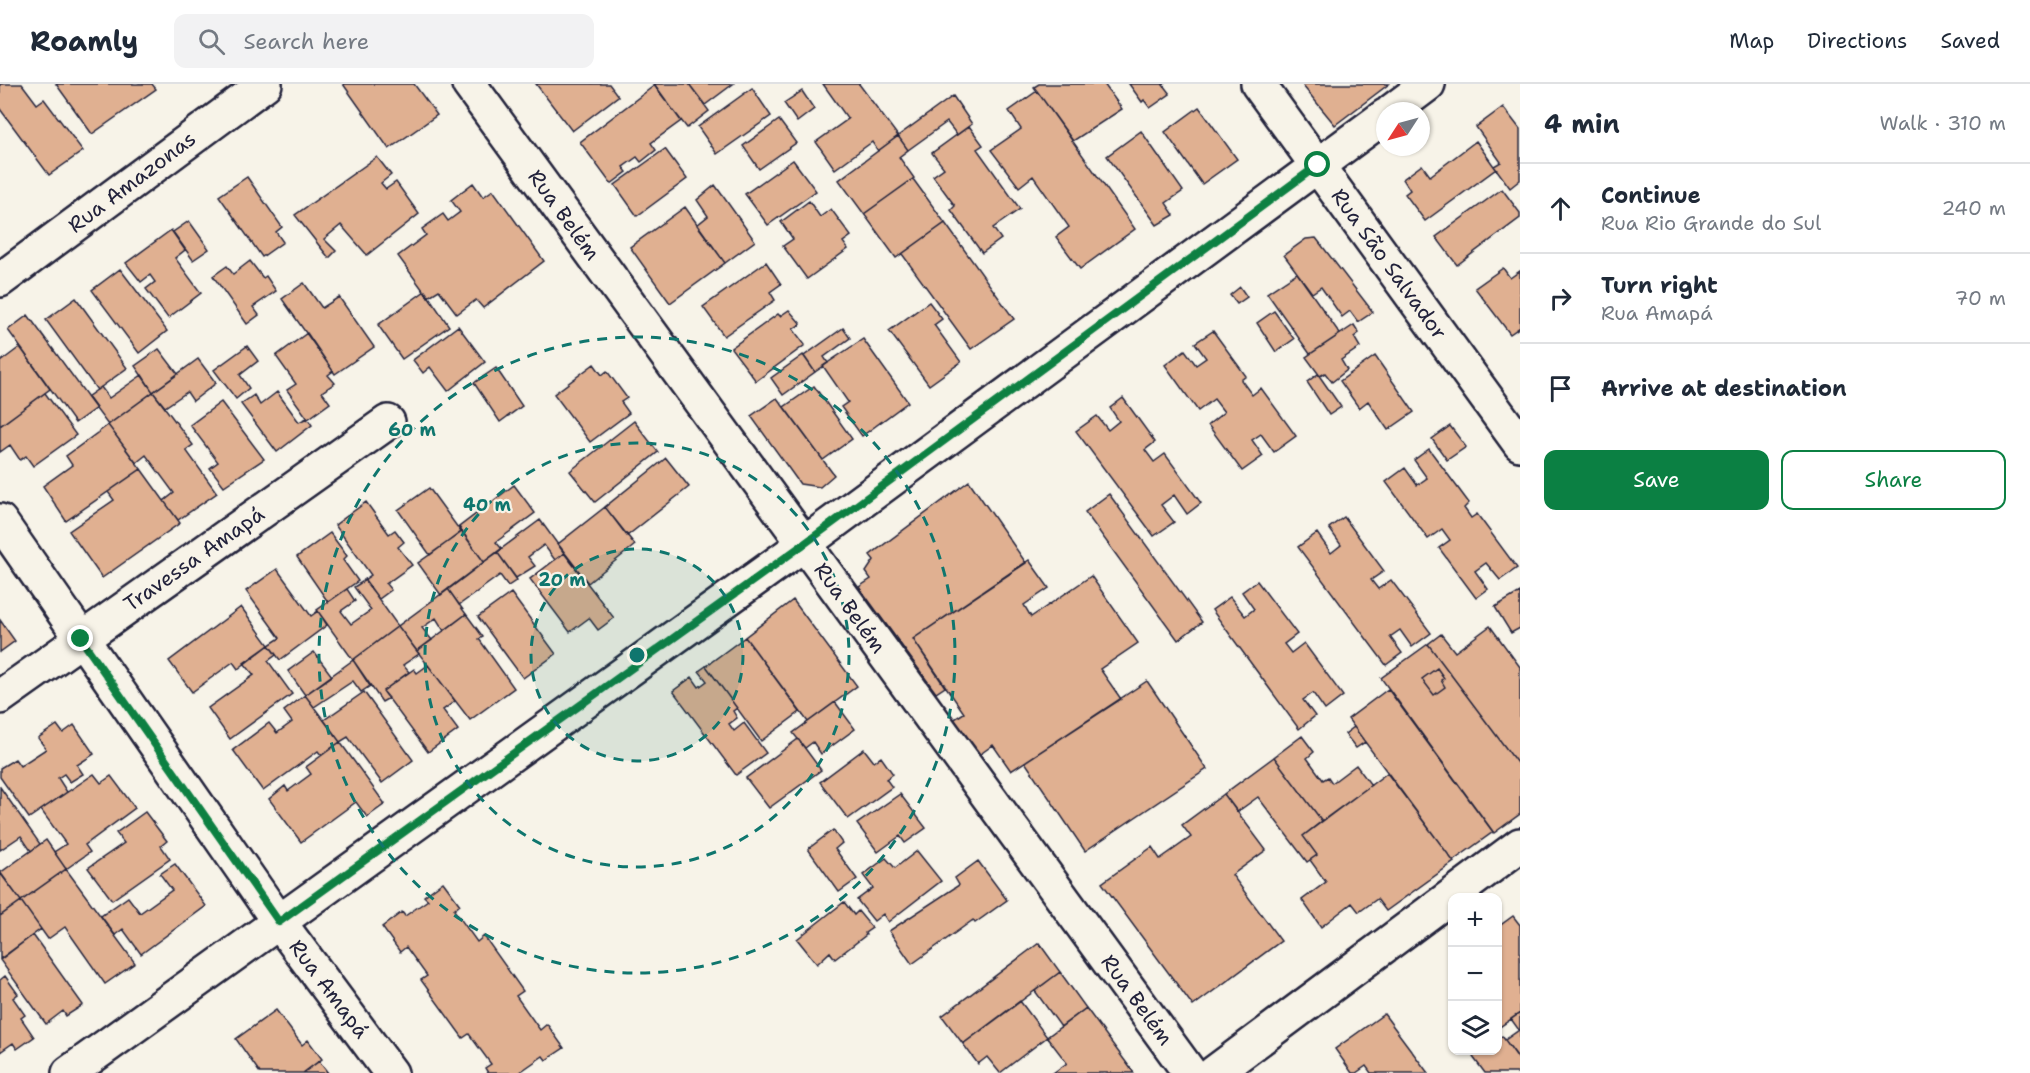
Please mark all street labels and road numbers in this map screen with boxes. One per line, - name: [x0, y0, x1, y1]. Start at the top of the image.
- street label: Rua Amazonas: [62, 125, 202, 239]
- street label: Rua Belém: [522, 164, 606, 266]
- street label: Rua São Salvador: [1325, 183, 1453, 345]
- street label: Travessa Amapá: [118, 500, 270, 618]
- street label: Rua Belém: [808, 557, 892, 659]
- street label: Rua Amapá: [283, 934, 375, 1044]
- street label: Rua Belém: [1095, 949, 1179, 1051]

